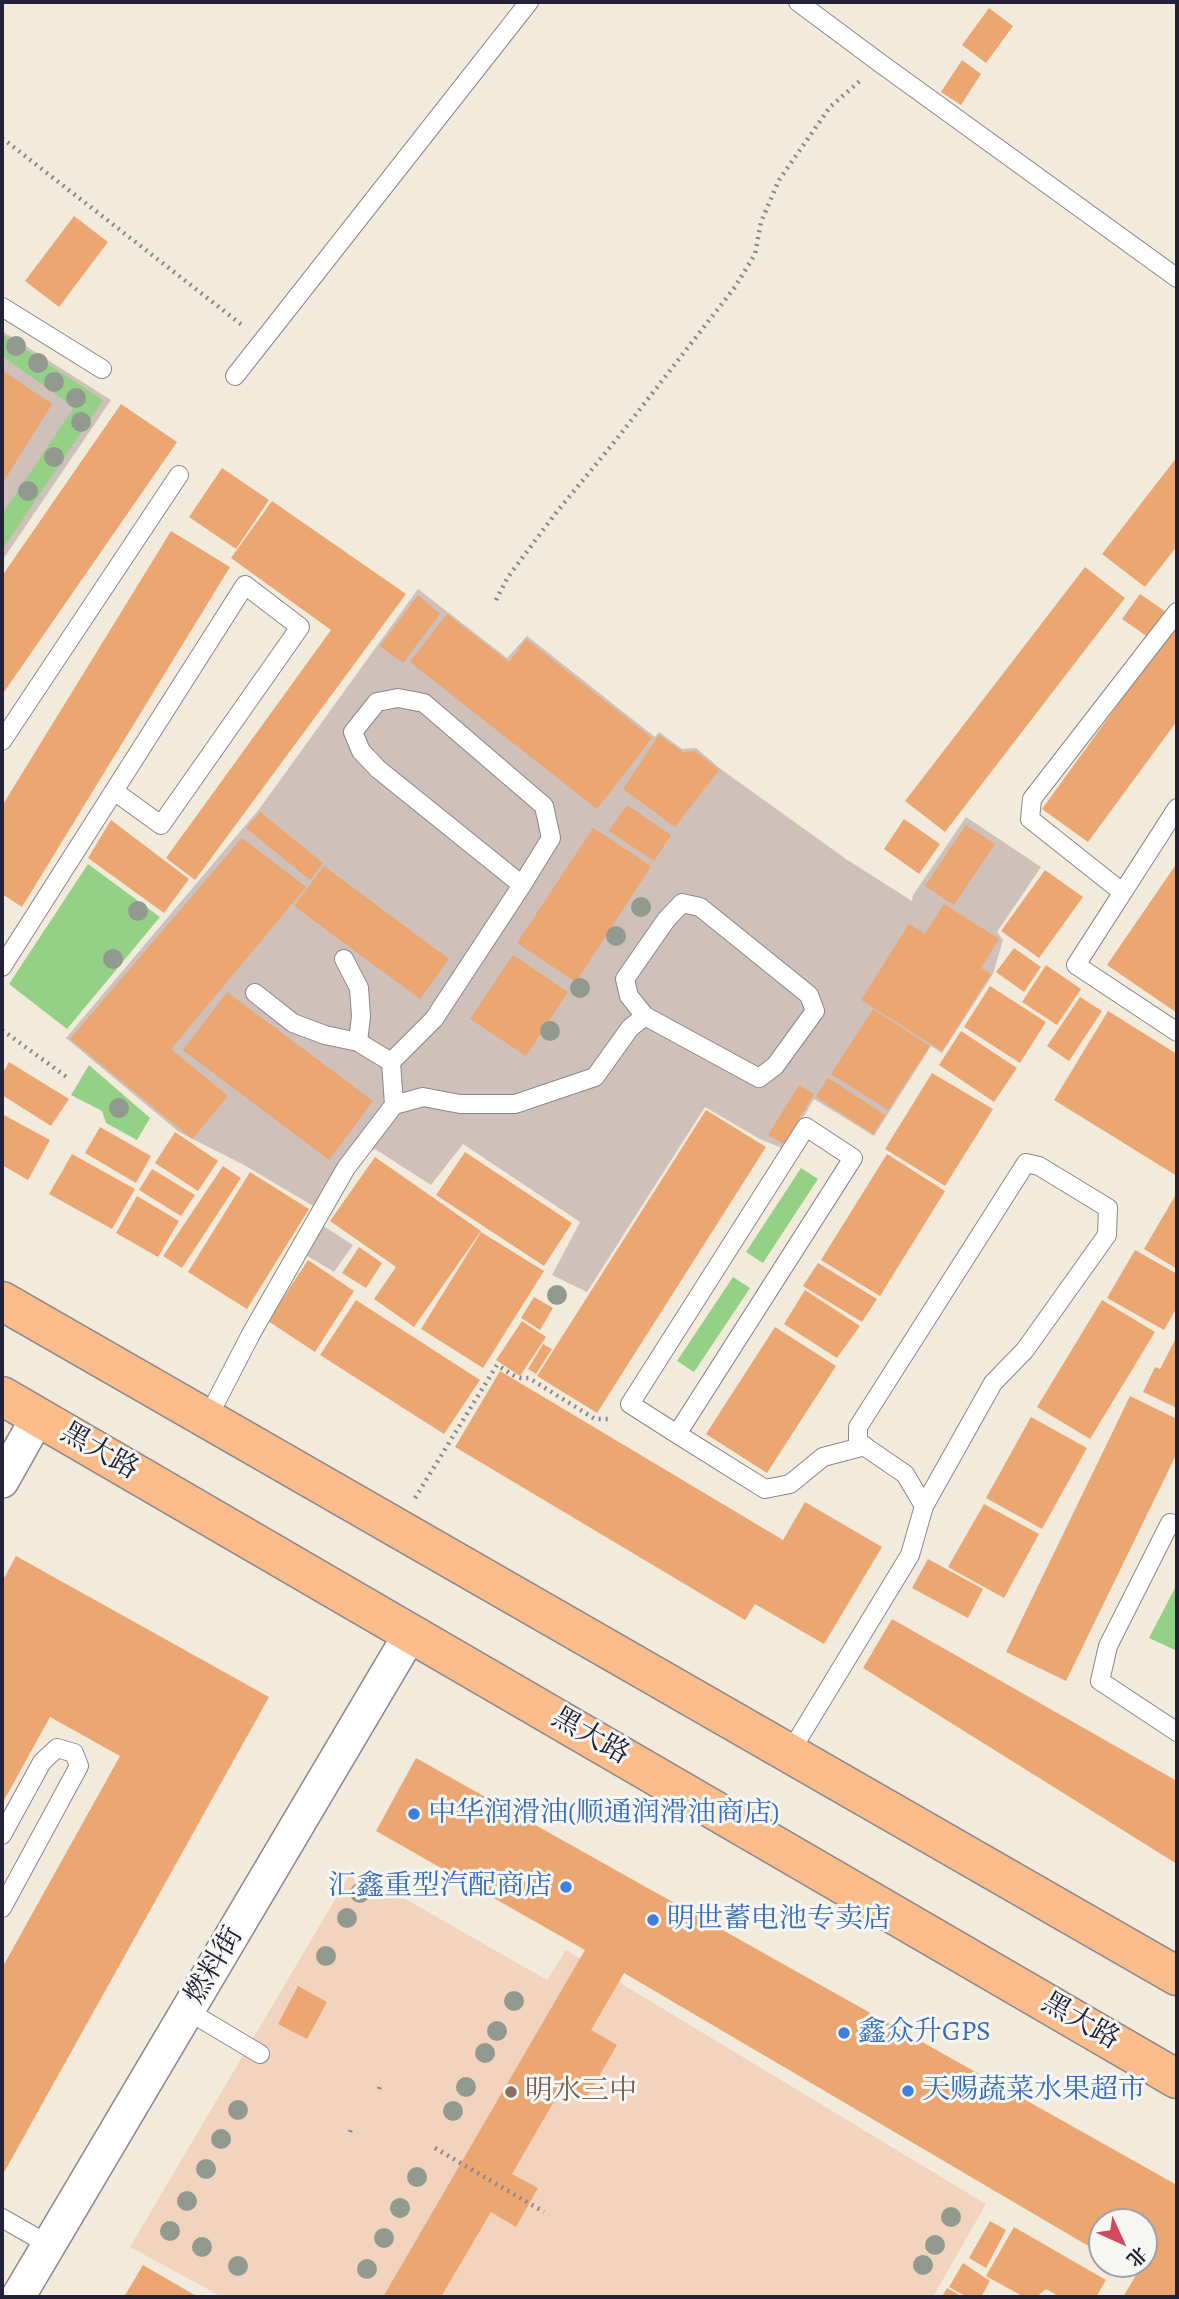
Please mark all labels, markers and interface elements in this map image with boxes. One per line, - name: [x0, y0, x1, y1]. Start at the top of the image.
- street label: 黑大路: [54, 1416, 144, 1488]
- street label: 黑大路: [545, 1701, 635, 1773]
- place label: 中华润滑油(顺通润滑油商店): [428, 1797, 779, 1831]
- marker: 中华润滑油(顺通润滑油商店): [406, 1806, 422, 1822]
- place label: 汇鑫重型汽配商店: [328, 1870, 552, 1904]
- marker: 汇鑫重型汽配商店: [558, 1879, 574, 1895]
- place label: 明世蓄电池专卖店: [667, 1903, 891, 1937]
- marker: 明世蓄电池专卖店: [645, 1912, 661, 1928]
- street label: 燃料街: [179, 1921, 251, 2011]
- street label: 黑大路: [1035, 1986, 1125, 2058]
- place label: 鑫众升GPS: [858, 2016, 991, 2050]
- marker: 鑫众升GPS: [836, 2025, 852, 2041]
- place label: 天赐蔬菜水果超市: [922, 2074, 1146, 2108]
- place label: 明水三中: [525, 2075, 637, 2109]
- marker: 天赐蔬菜水果超市: [900, 2083, 916, 2099]
- marker: 明水三中: [503, 2084, 519, 2100]
- north arrow: [1088, 2208, 1158, 2278]
- text: 北: [1121, 2241, 1152, 2272]

